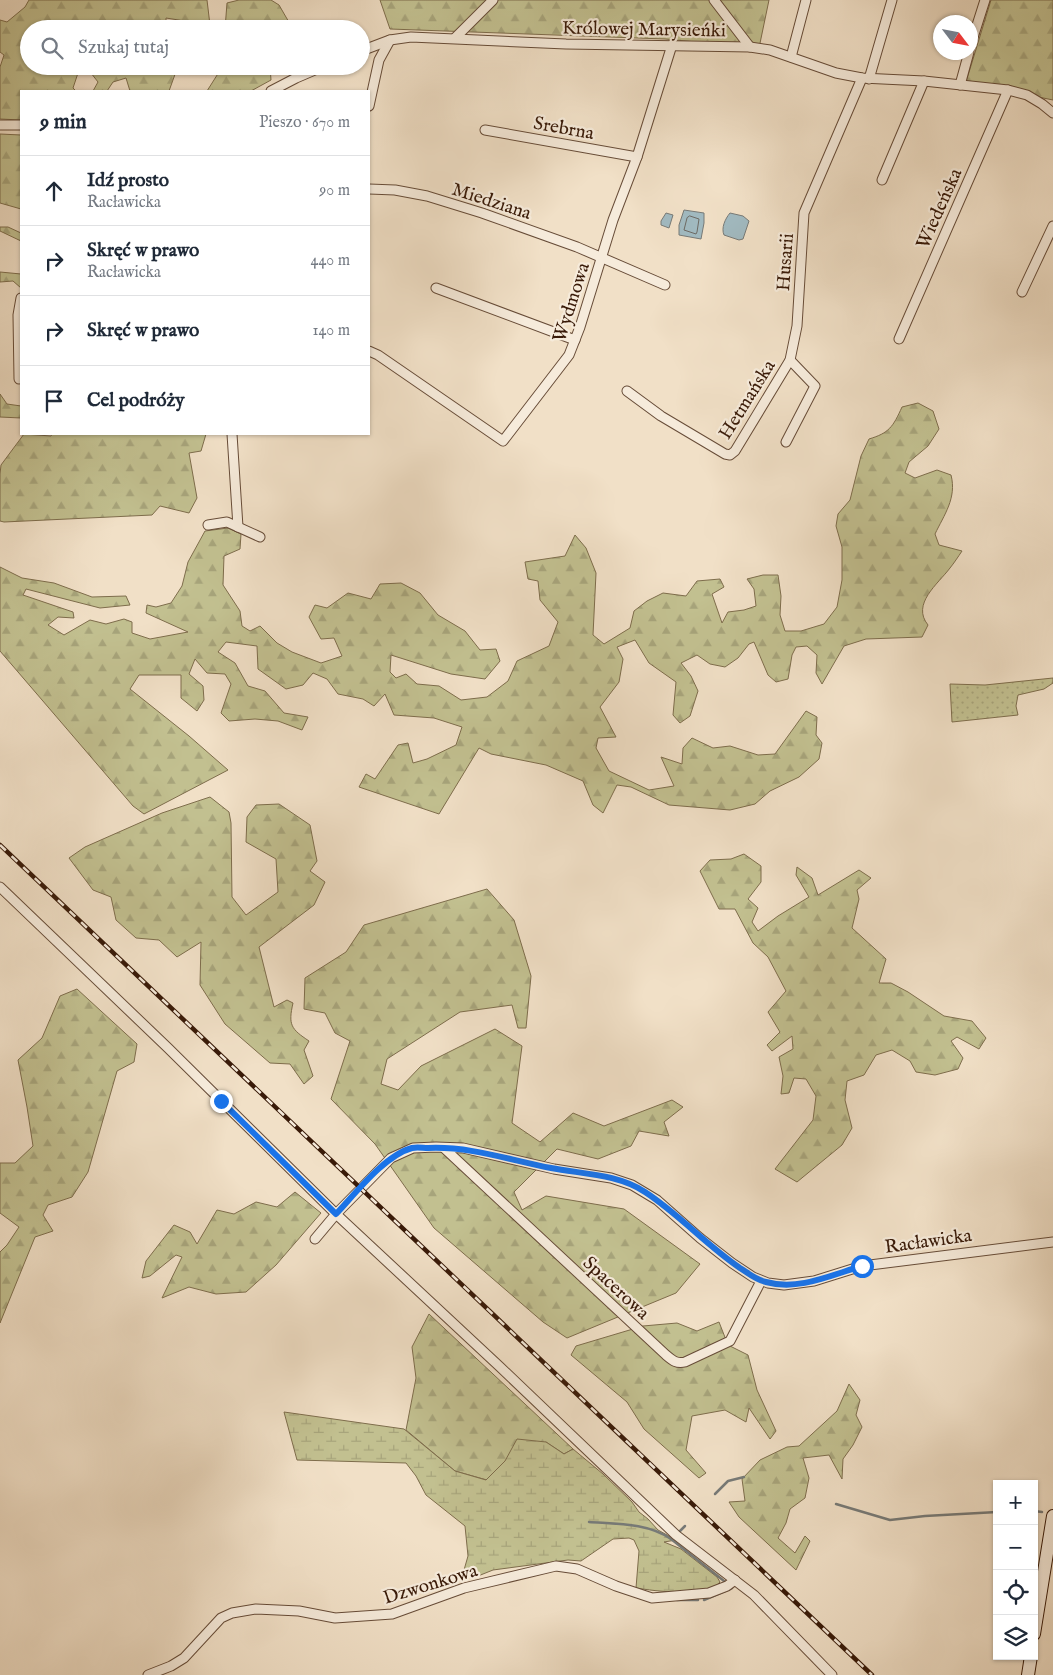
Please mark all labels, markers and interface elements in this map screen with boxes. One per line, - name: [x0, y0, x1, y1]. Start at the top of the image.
- north arrow: [933, 15, 978, 60]
- street label: Królowej Marysieńki: [562, 17, 726, 43]
- search box: [20, 20, 370, 75]
- icon: search: [38, 34, 66, 62]
- text: Szukaj tutaj: [78, 36, 169, 60]
- text: 9 min: [40, 109, 87, 136]
- street label: Srebrna: [532, 112, 596, 146]
- text: Pieszo · 670 m: [259, 113, 350, 133]
- street label: Wiedeńska: [911, 164, 969, 253]
- text: Idź prosto: [87, 169, 169, 193]
- icon: ahead: [40, 177, 68, 205]
- street label: Miedziana: [449, 178, 535, 226]
- text: 90 m: [319, 181, 350, 201]
- text: Racławicka: [87, 193, 161, 213]
- street label: Husarii: [772, 232, 800, 292]
- text: Skręć w prawo: [87, 239, 199, 263]
- icon: right: [40, 247, 68, 275]
- text: 440 m: [311, 251, 350, 271]
- street label: Wydmowa: [548, 259, 596, 345]
- text: Racławicka: [87, 263, 161, 283]
- icon: right: [40, 317, 68, 345]
- text: Skręć w prawo: [87, 319, 199, 343]
- text: 140 m: [312, 321, 350, 341]
- street label: Hetmańska: [714, 355, 782, 444]
- icon: arrive: [40, 387, 68, 415]
- text: Cel podróży: [87, 389, 185, 413]
- route end: [210, 1090, 233, 1113]
- street label: Racławicka: [883, 1224, 974, 1260]
- street label: Spacerowa: [577, 1251, 655, 1326]
- route start: [851, 1255, 874, 1278]
- map controls: [993, 1480, 1038, 1660]
- button: +: [993, 1480, 1038, 1525]
- button: −: [993, 1525, 1038, 1570]
- street label: Dzwonkowa: [380, 1559, 481, 1611]
- button: locate: [993, 1570, 1038, 1615]
- button: layers: [993, 1615, 1038, 1660]

